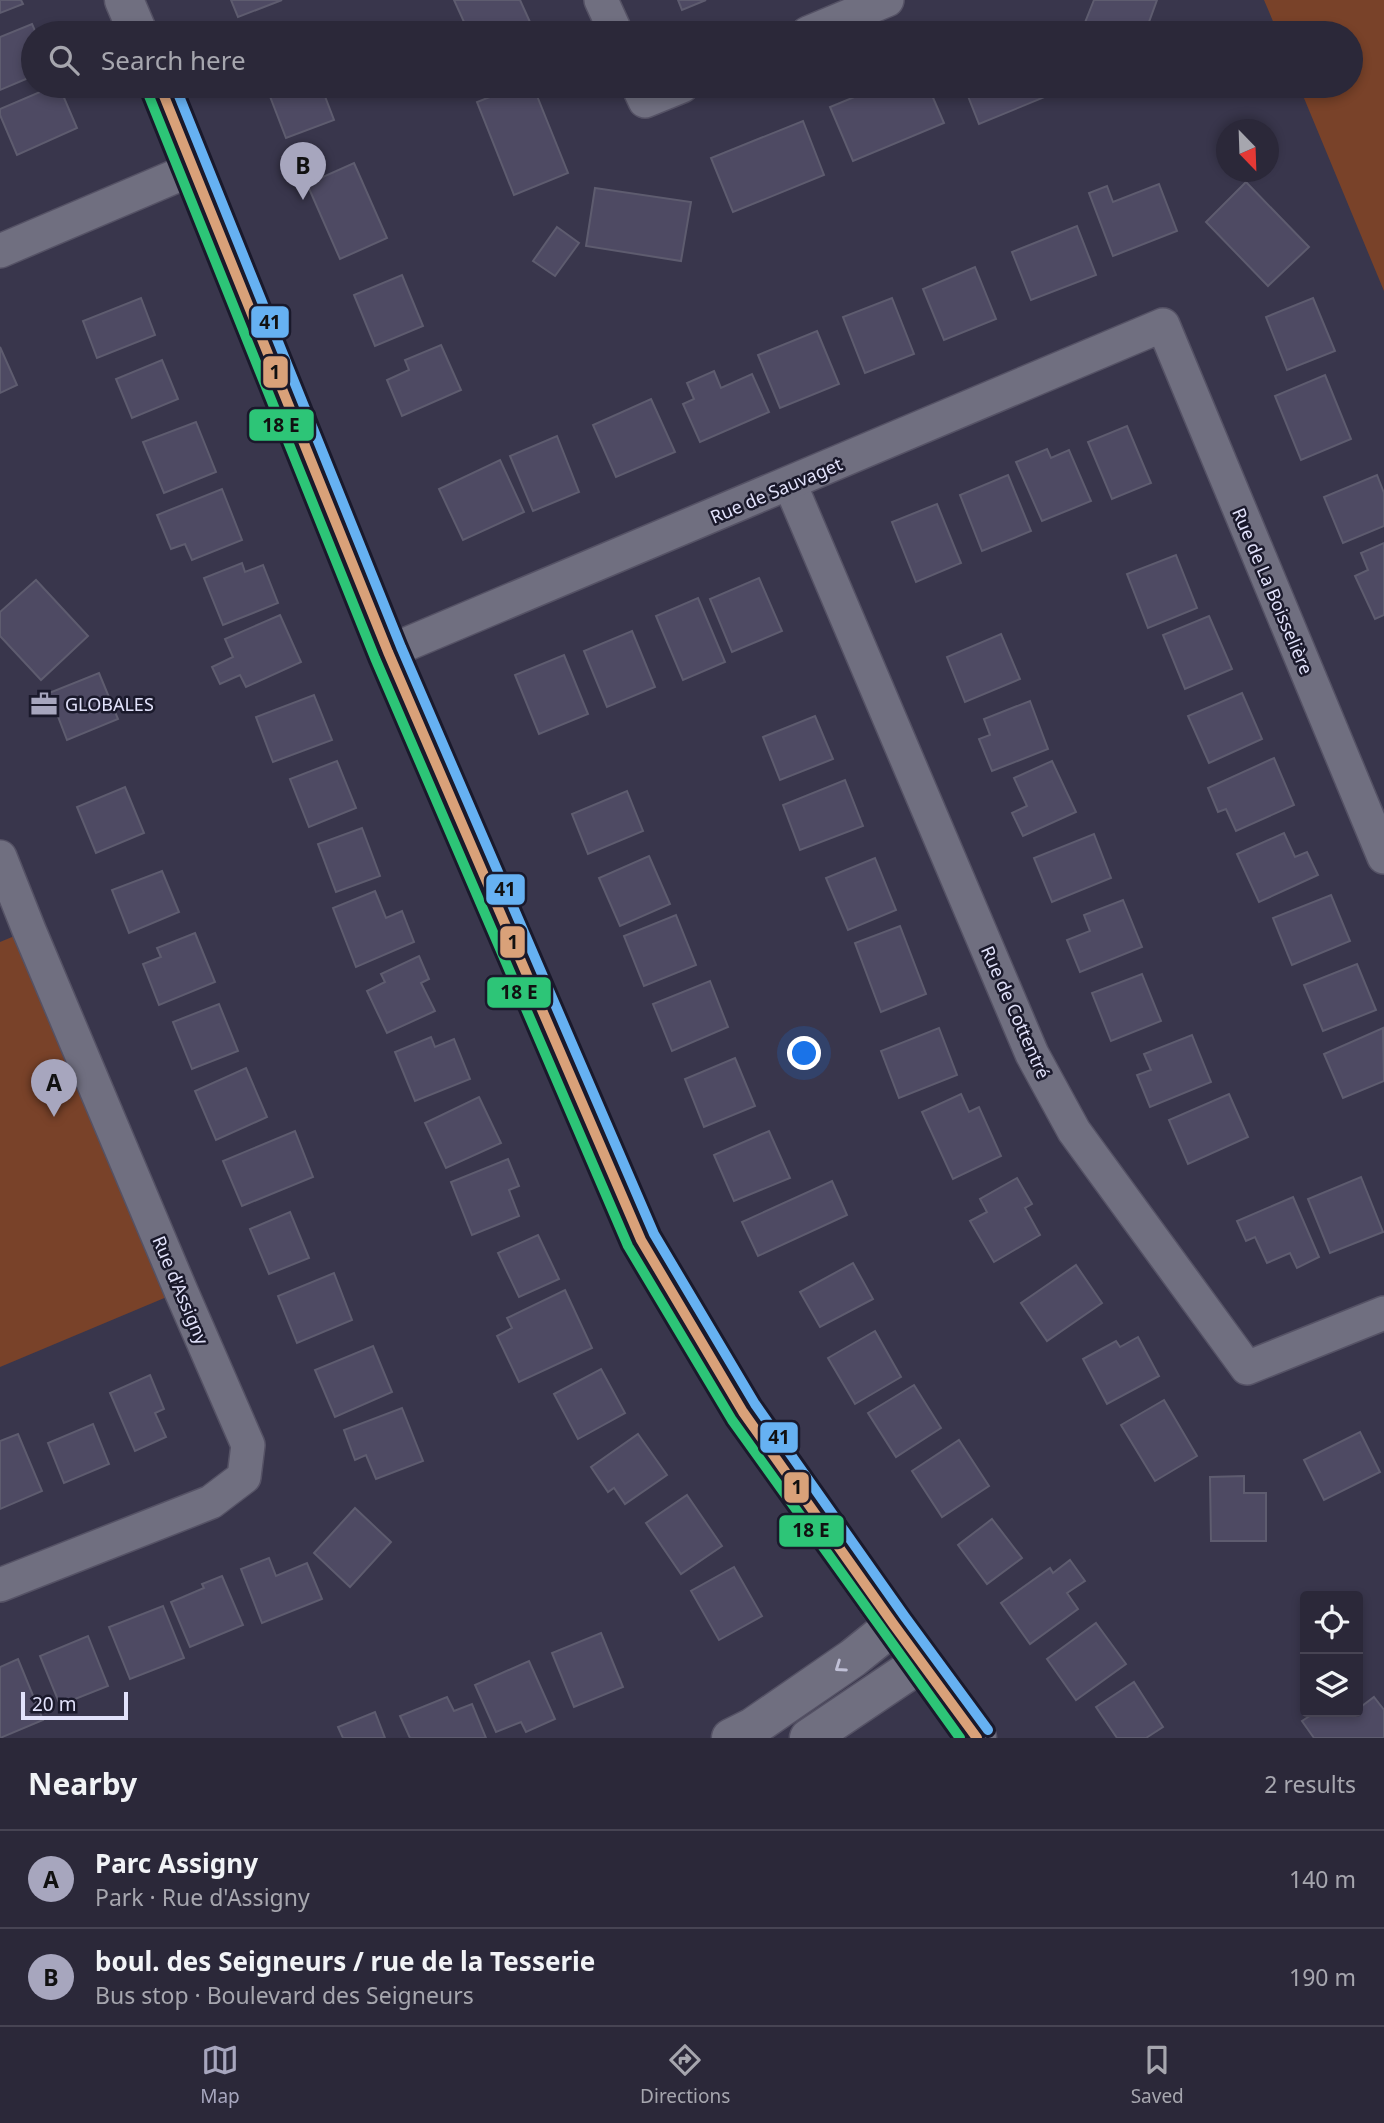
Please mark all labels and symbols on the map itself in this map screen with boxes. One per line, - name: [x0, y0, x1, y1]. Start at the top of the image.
- north arrow: [1216, 119, 1279, 182]
- pin: B: [280, 142, 326, 200]
- line badge: 41: [250, 305, 290, 339]
- text: 41: [259, 309, 281, 335]
- line badge: 1: [262, 355, 289, 389]
- text: 1: [270, 359, 280, 385]
- line badge: 18 E: [248, 408, 315, 442]
- text: 18 E: [262, 412, 300, 438]
- street label: Rue de Sauvaget: [706, 451, 846, 529]
- street label: Rue de La Boisselière: [1227, 504, 1319, 678]
- office icon: GLOBALES: [29, 689, 59, 719]
- place label: GLOBALES: [65, 692, 154, 716]
- line badge: 41: [485, 873, 526, 906]
- text: 41: [494, 876, 516, 902]
- line badge: 1: [499, 925, 526, 959]
- text: 1: [508, 929, 518, 955]
- street label: Rue de Cottentré: [976, 942, 1056, 1082]
- line badge: 18 E: [486, 976, 552, 1009]
- text: 18 E: [500, 979, 538, 1005]
- your location: [787, 1036, 821, 1070]
- pin: A: [31, 1059, 77, 1117]
- street label: Rue d'Assigny: [147, 1232, 215, 1349]
- line badge: 41: [759, 1421, 799, 1454]
- text: 41: [768, 1424, 790, 1450]
- line badge: 1: [783, 1471, 810, 1504]
- text: 1: [792, 1474, 802, 1500]
- line badge: 18 E: [778, 1514, 845, 1548]
- text: 18 E: [792, 1517, 830, 1543]
- one-way arrow: [835, 1659, 848, 1672]
- scale bar: [21, 1689, 128, 1721]

